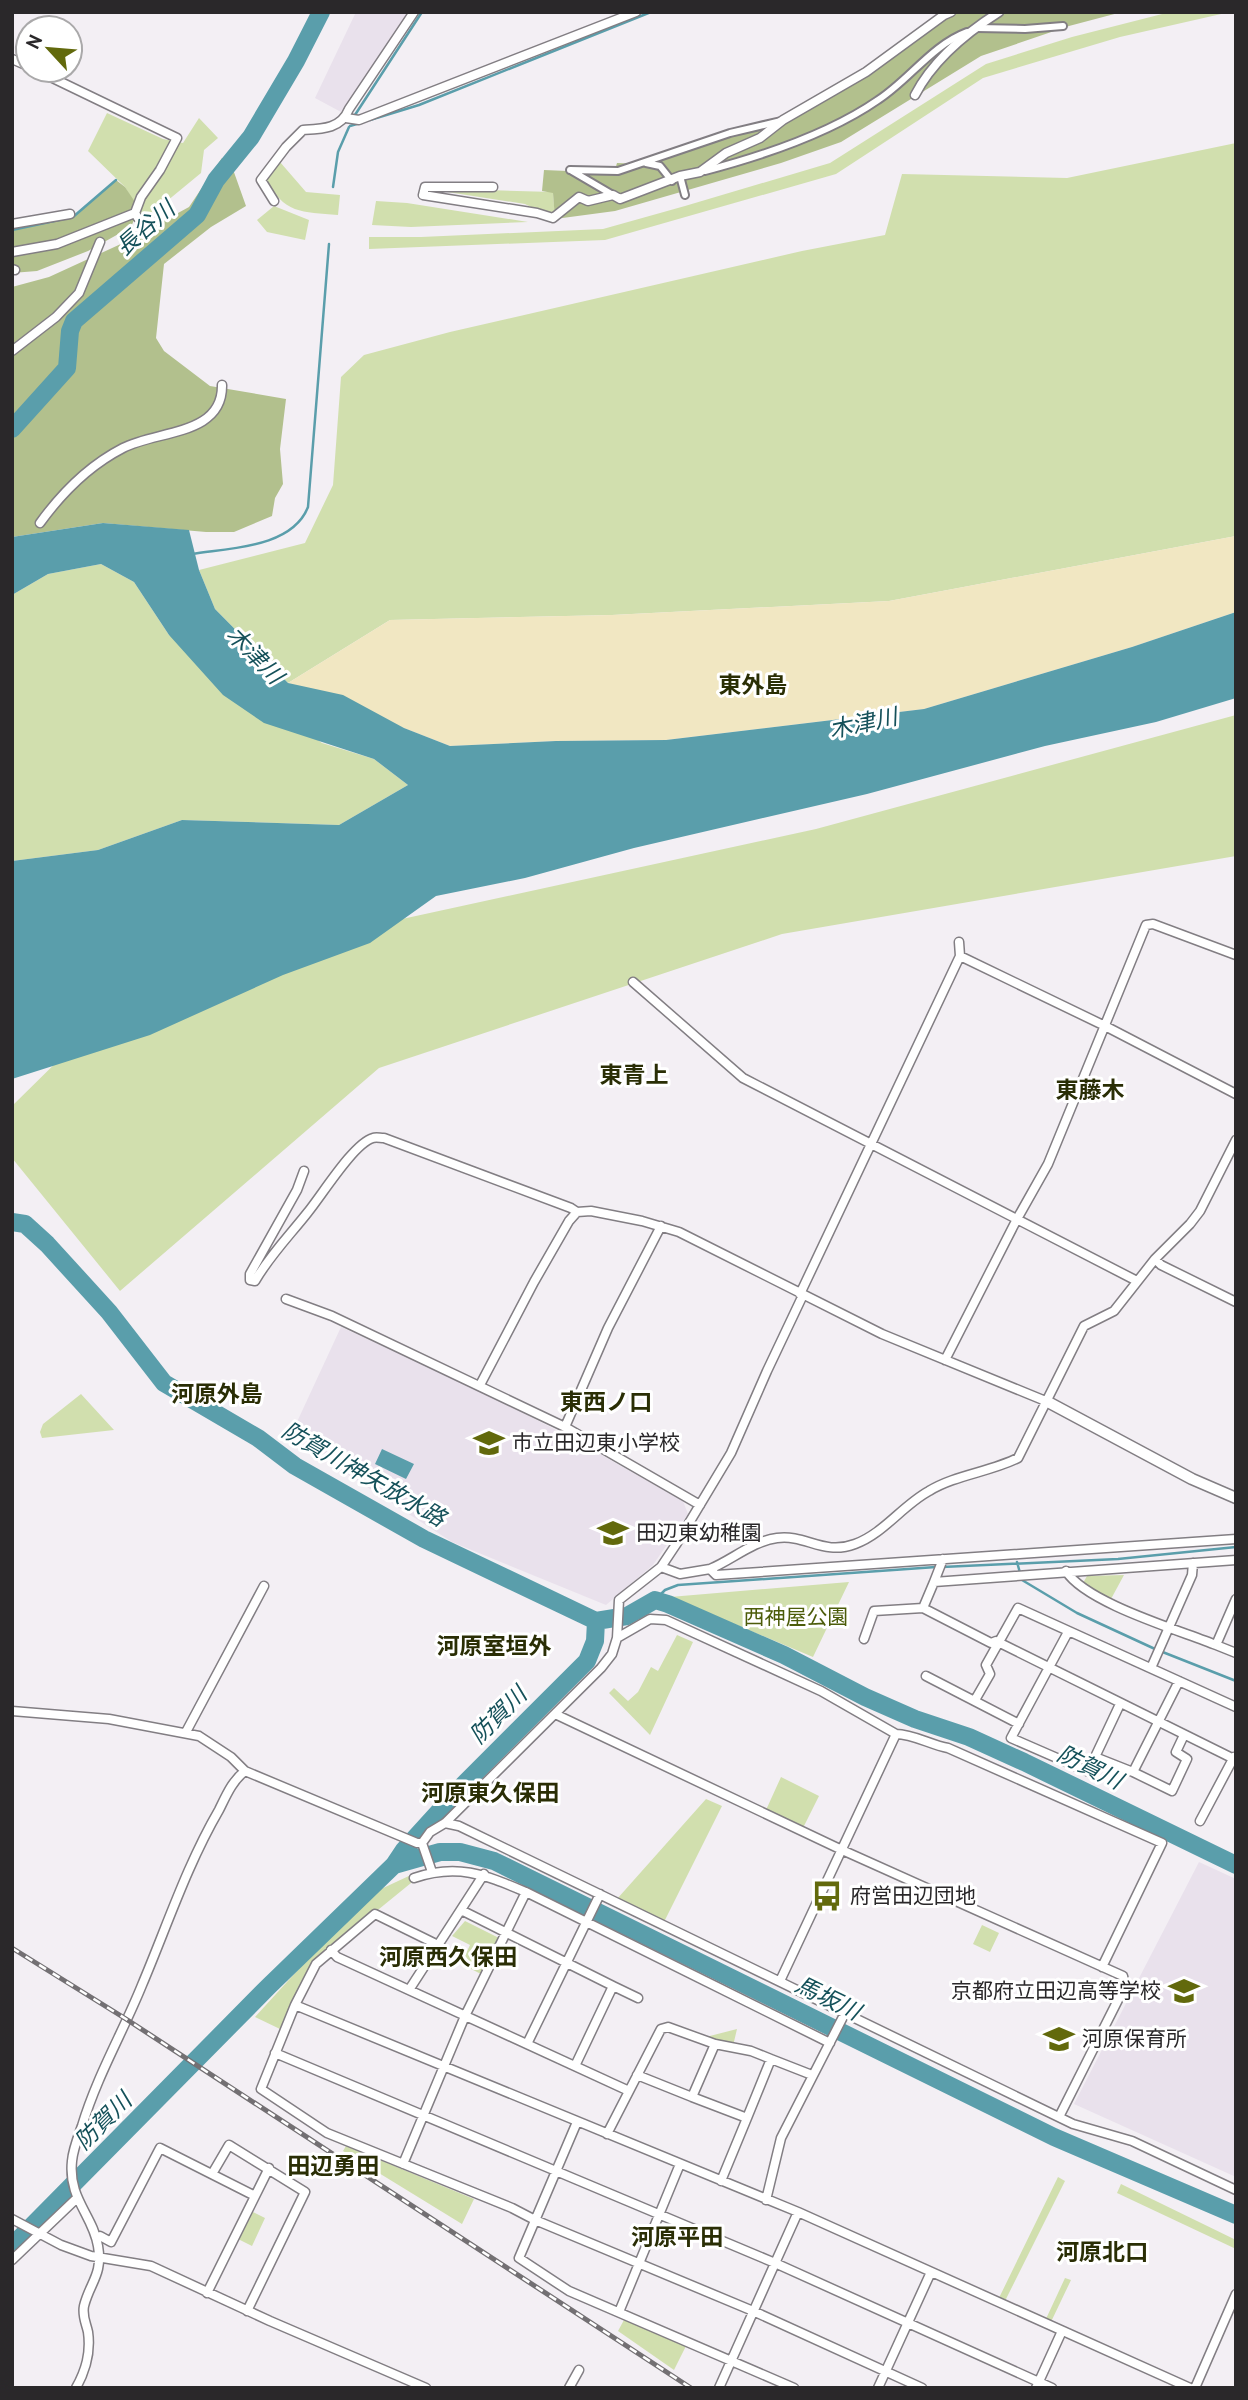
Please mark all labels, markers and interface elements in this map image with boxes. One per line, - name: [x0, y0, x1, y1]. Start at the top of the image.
- north arrow: [14, 14, 84, 84]
- text: N: [20, 31, 47, 52]
- water label: 長谷川: [109, 192, 182, 261]
- water label: 木津川: [221, 620, 292, 692]
- district label: 東外島: [719, 670, 788, 699]
- water label: 木津川: [826, 701, 903, 744]
- district label: 東青上: [600, 1060, 669, 1089]
- district label: 東藤木: [1056, 1075, 1125, 1104]
- district label: 河原外島: [171, 1379, 263, 1408]
- district label: 東西ノ口: [560, 1387, 652, 1416]
- water label: 防賀川神矢放水路: [277, 1415, 453, 1533]
- school or university icon: 市立田辺東小学校: [472, 1426, 506, 1460]
- place label: 市立田辺東小学校: [512, 1429, 680, 1456]
- school or university icon: 田辺東幼稚園: [596, 1516, 630, 1550]
- place label: 田辺東幼稚園: [636, 1519, 762, 1546]
- park label: 西神屋公園: [744, 1603, 849, 1630]
- district label: 河原室垣外: [437, 1631, 552, 1660]
- water label: 防賀川: [463, 1678, 534, 1749]
- water label: 防賀川: [1053, 1738, 1130, 1796]
- district label: 河原東久保田: [421, 1778, 559, 1807]
- bus stop icon: 府営田辺団地: [810, 1879, 844, 1913]
- place label: 府営田辺団地: [850, 1882, 976, 1909]
- district label: 河原西久保田: [379, 1942, 517, 1971]
- water label: 馬坂川: [791, 1969, 868, 2027]
- school or university icon: 京都府立田辺高等学校: [1167, 1974, 1201, 2008]
- place label: 京都府立田辺高等学校: [951, 1977, 1161, 2004]
- school or university icon: 河原保育所: [1042, 2022, 1076, 2056]
- place label: 河原保育所: [1082, 2025, 1187, 2052]
- water label: 防賀川: [68, 2084, 139, 2155]
- district label: 田辺勇田: [287, 2151, 379, 2180]
- district label: 河原平田: [631, 2222, 723, 2251]
- district label: 河原北口: [1056, 2237, 1148, 2266]

